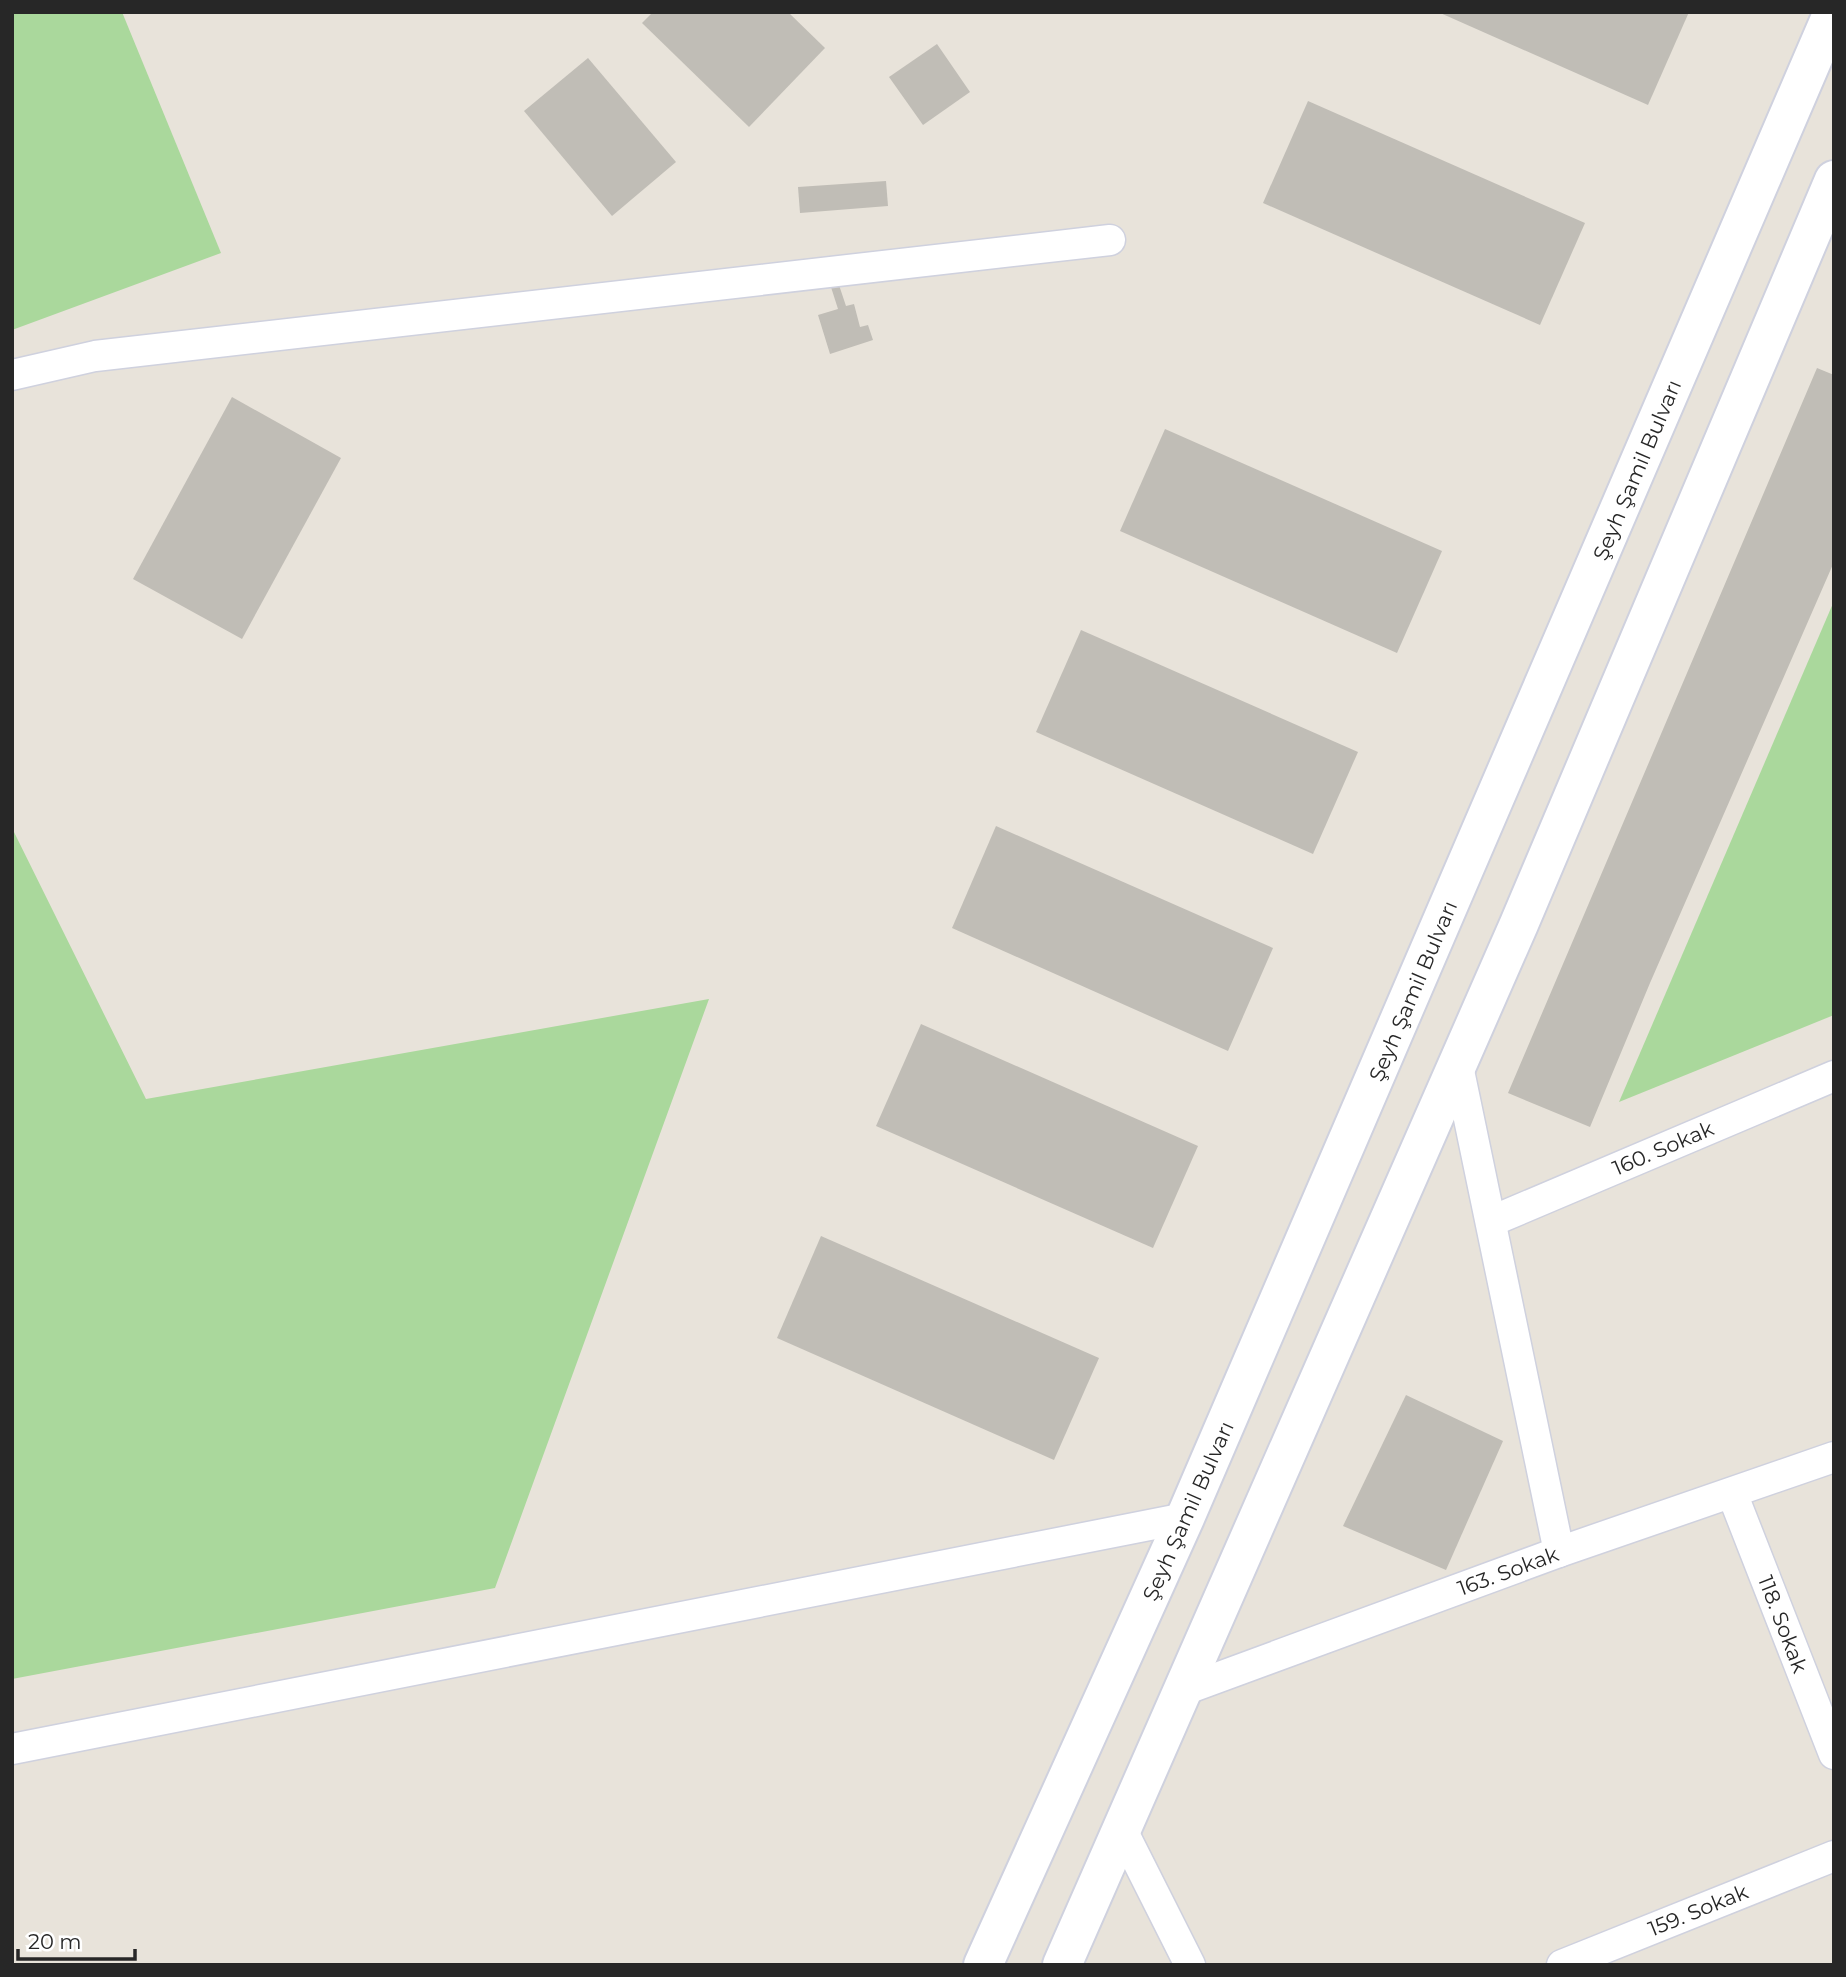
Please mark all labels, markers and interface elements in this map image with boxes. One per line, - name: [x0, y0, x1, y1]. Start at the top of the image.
- street label: Şeyh Şamil Bulvarı: [1588, 376, 1686, 564]
- street label: Şeyh Şamil Bulvarı: [1364, 897, 1462, 1085]
- street label: 160. Sokak: [1609, 1115, 1718, 1180]
- street label: Şeyh Şamil Bulvarı: [1137, 1417, 1239, 1605]
- street label: 163. Sokak: [1454, 1541, 1562, 1601]
- street label: 118. Sokak: [1753, 1572, 1813, 1677]
- street label: 159. Sokak: [1644, 1879, 1752, 1941]
- scale bar: [18, 1918, 135, 1962]
- text: 20 m: [28, 1929, 82, 1954]

